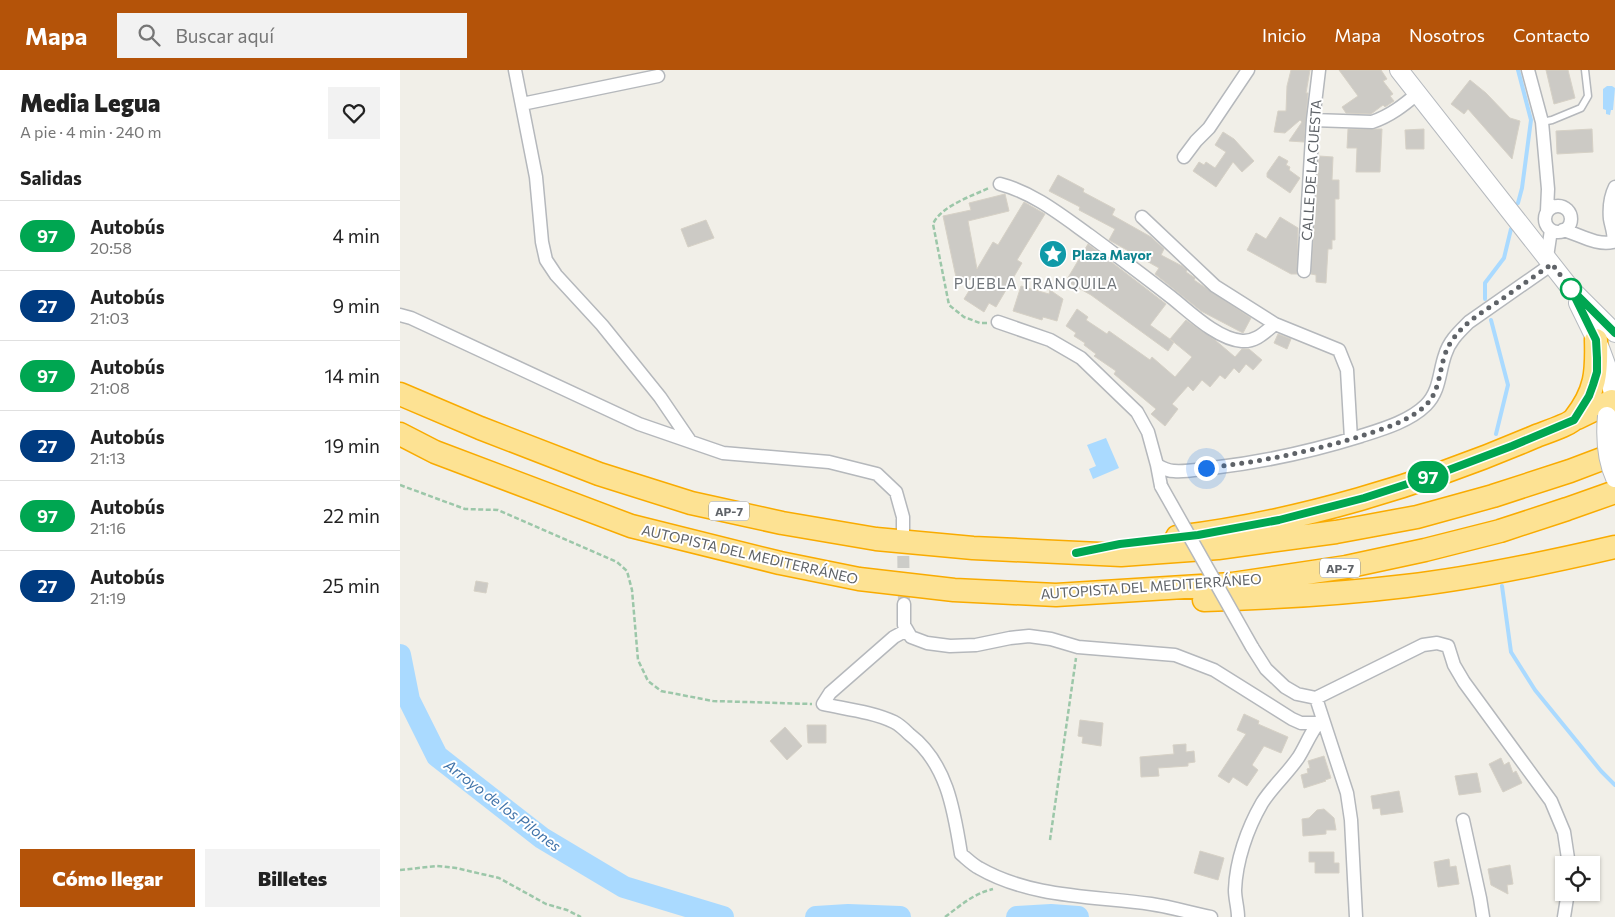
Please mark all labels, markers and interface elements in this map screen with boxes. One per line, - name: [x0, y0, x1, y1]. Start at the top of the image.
- search box: [117, 13, 467, 58]
- text: Mapa: [25, 21, 87, 50]
- icon: search: [135, 21, 163, 49]
- text: Buscar aquí: [175, 24, 274, 47]
- text: Inicio: [1262, 24, 1306, 46]
- text: Mapa: [1334, 24, 1381, 46]
- text: Nosotros: [1409, 24, 1485, 46]
- text: Contacto: [1513, 24, 1590, 46]
- button: heart: [328, 87, 380, 139]
- text: Media Legua: [20, 88, 160, 117]
- street label: CALLE DE LA CUESTA: [1298, 98, 1324, 241]
- text: A pie · 4 min · 240 m: [20, 122, 162, 141]
- text: Salidas: [20, 166, 82, 189]
- text: Autobús: [90, 215, 165, 238]
- text: 4 min: [333, 224, 380, 247]
- text: 97: [37, 225, 58, 247]
- text: 20:58: [90, 238, 132, 257]
- place icon: Plaza Mayor: [1038, 239, 1068, 269]
- place label: Plaza Mayor: [1072, 246, 1152, 263]
- district label: PUEBLA TRANQUILA: [954, 274, 1118, 292]
- unlabelled marker: [1560, 278, 1582, 300]
- text: Autobús: [90, 285, 165, 308]
- text: 9 min: [332, 294, 380, 317]
- text: 27: [37, 295, 58, 317]
- text: 21:03: [90, 308, 129, 327]
- text: Autobús: [90, 355, 165, 378]
- text: 14 min: [324, 364, 380, 387]
- text: 97: [37, 365, 58, 387]
- text: 21:08: [90, 378, 130, 397]
- text: Autobús: [90, 425, 165, 448]
- text: 19 min: [324, 434, 380, 457]
- text: 27: [37, 435, 58, 457]
- text: 21:13: [90, 448, 125, 467]
- your location: [1194, 456, 1219, 481]
- line badge: 97: [1406, 461, 1450, 493]
- text: 97: [1418, 466, 1438, 488]
- text: Autobús: [90, 495, 165, 518]
- road number: AP-7: [709, 502, 749, 521]
- text: 22 min: [323, 504, 380, 527]
- text: 97: [37, 505, 58, 527]
- text: 21:16: [90, 518, 126, 537]
- street label: AUTOPISTA DEL MEDITERRÁNEO: [640, 521, 860, 587]
- road number: AP-7: [1320, 558, 1360, 578]
- text: Autobús: [90, 565, 165, 588]
- street label: AUTOPISTA DEL MEDITERRÁNEO: [1040, 570, 1262, 602]
- text: 25 min: [323, 574, 380, 597]
- text: 27: [37, 575, 58, 597]
- text: 21:19: [90, 588, 126, 607]
- water label: Arroyo de los Pilones: [440, 755, 565, 855]
- button: Cómo llegar: [20, 849, 195, 907]
- button: Billetes: [205, 849, 380, 907]
- map controls: [1555, 856, 1600, 901]
- button: locate: [1555, 856, 1600, 901]

